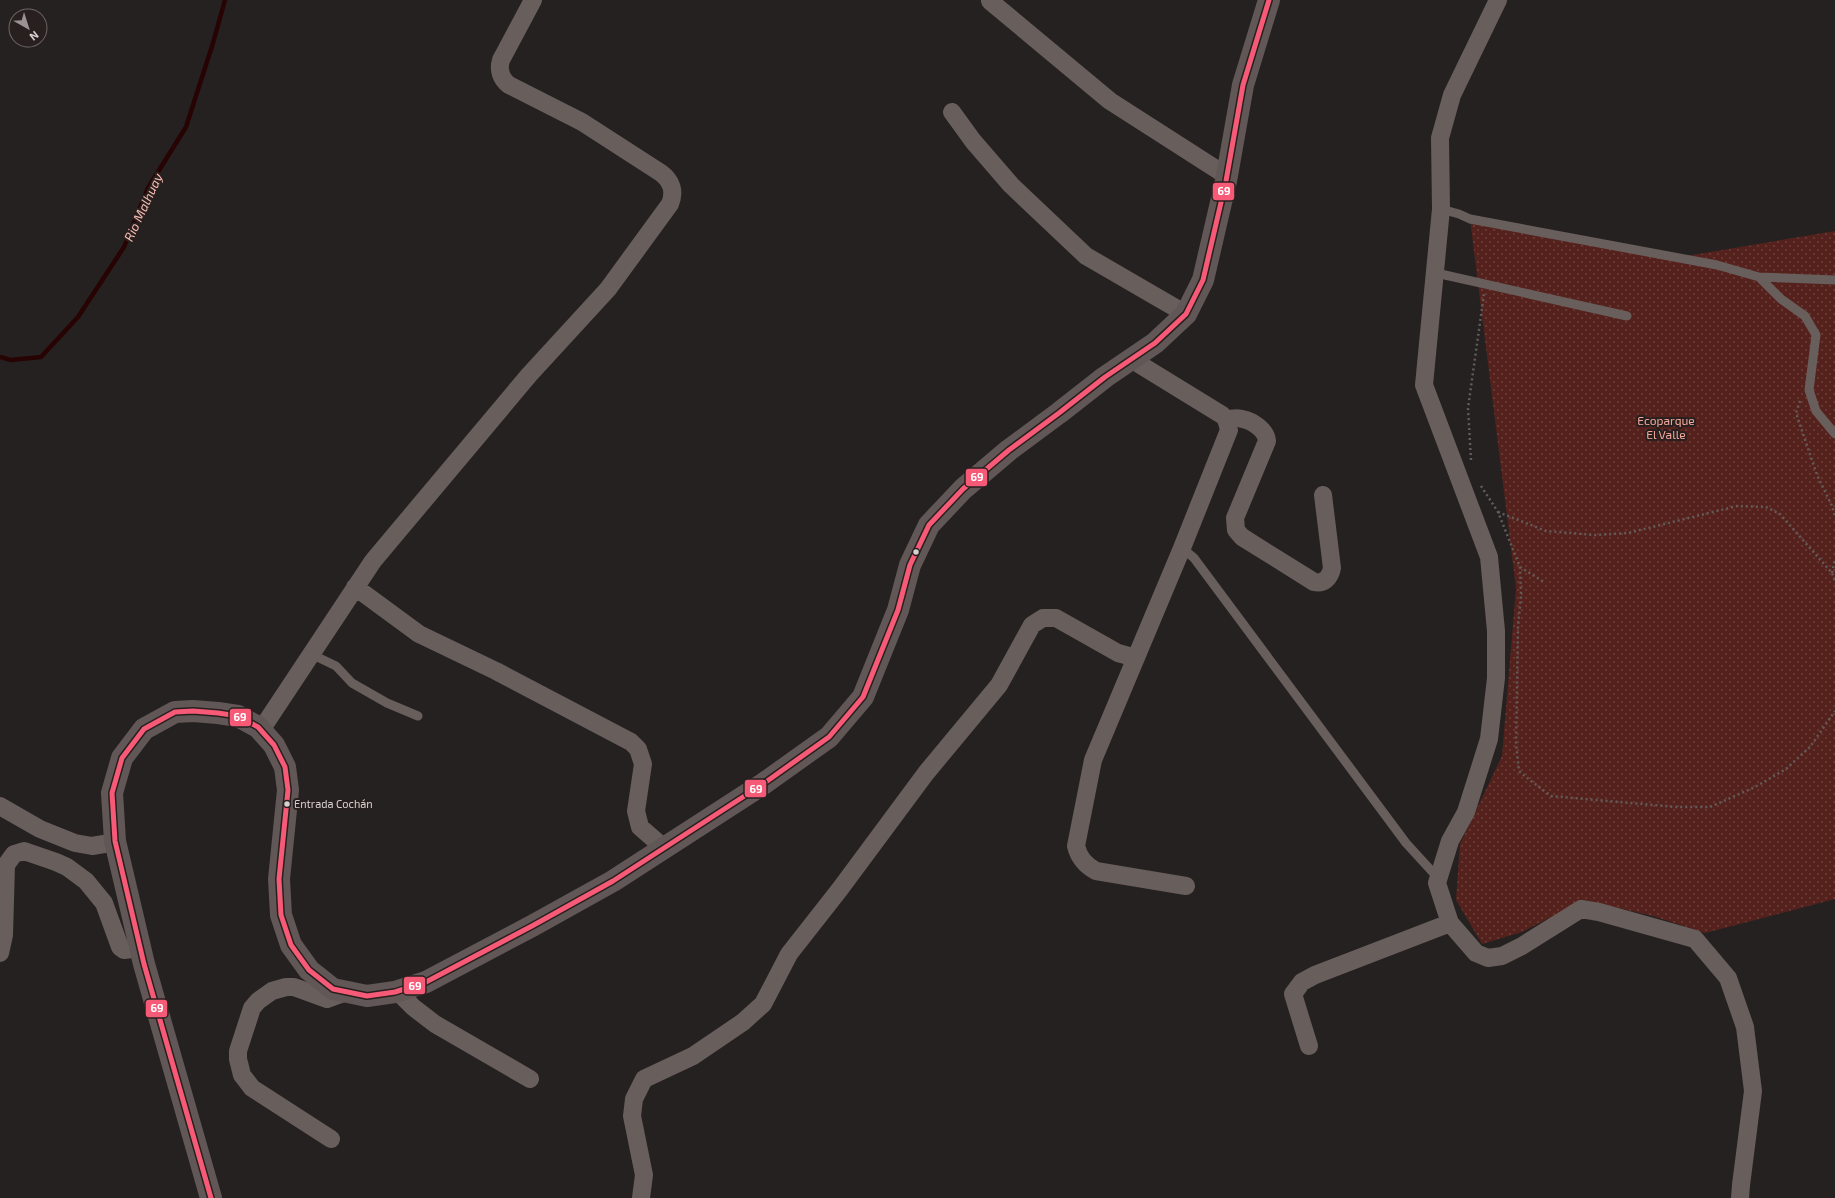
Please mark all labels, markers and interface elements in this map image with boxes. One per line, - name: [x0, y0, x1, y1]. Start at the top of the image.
- north arrow: [8, 8, 48, 48]
- text: N: [27, 29, 42, 44]
- water label: Rio Malhuay: [120, 170, 166, 244]
- line badge: 69: [1212, 182, 1235, 201]
- text: 69: [1218, 184, 1230, 197]
- park label: Ecoparque El Valle: [1637, 413, 1695, 441]
- line badge: 69: [965, 468, 988, 487]
- text: 69: [971, 470, 983, 483]
- unlabelled marker: [911, 547, 921, 557]
- line badge: 69: [229, 708, 252, 727]
- text: 69: [234, 710, 246, 723]
- line badge: 69: [744, 779, 767, 798]
- text: 69: [750, 782, 762, 795]
- place label: Entrada Cochán: [294, 797, 373, 810]
- marker: Entrada Cochán: [282, 799, 292, 809]
- line badge: 69: [403, 976, 426, 995]
- text: 69: [409, 979, 421, 992]
- line badge: 69: [145, 999, 168, 1018]
- text: 69: [151, 1001, 163, 1014]

